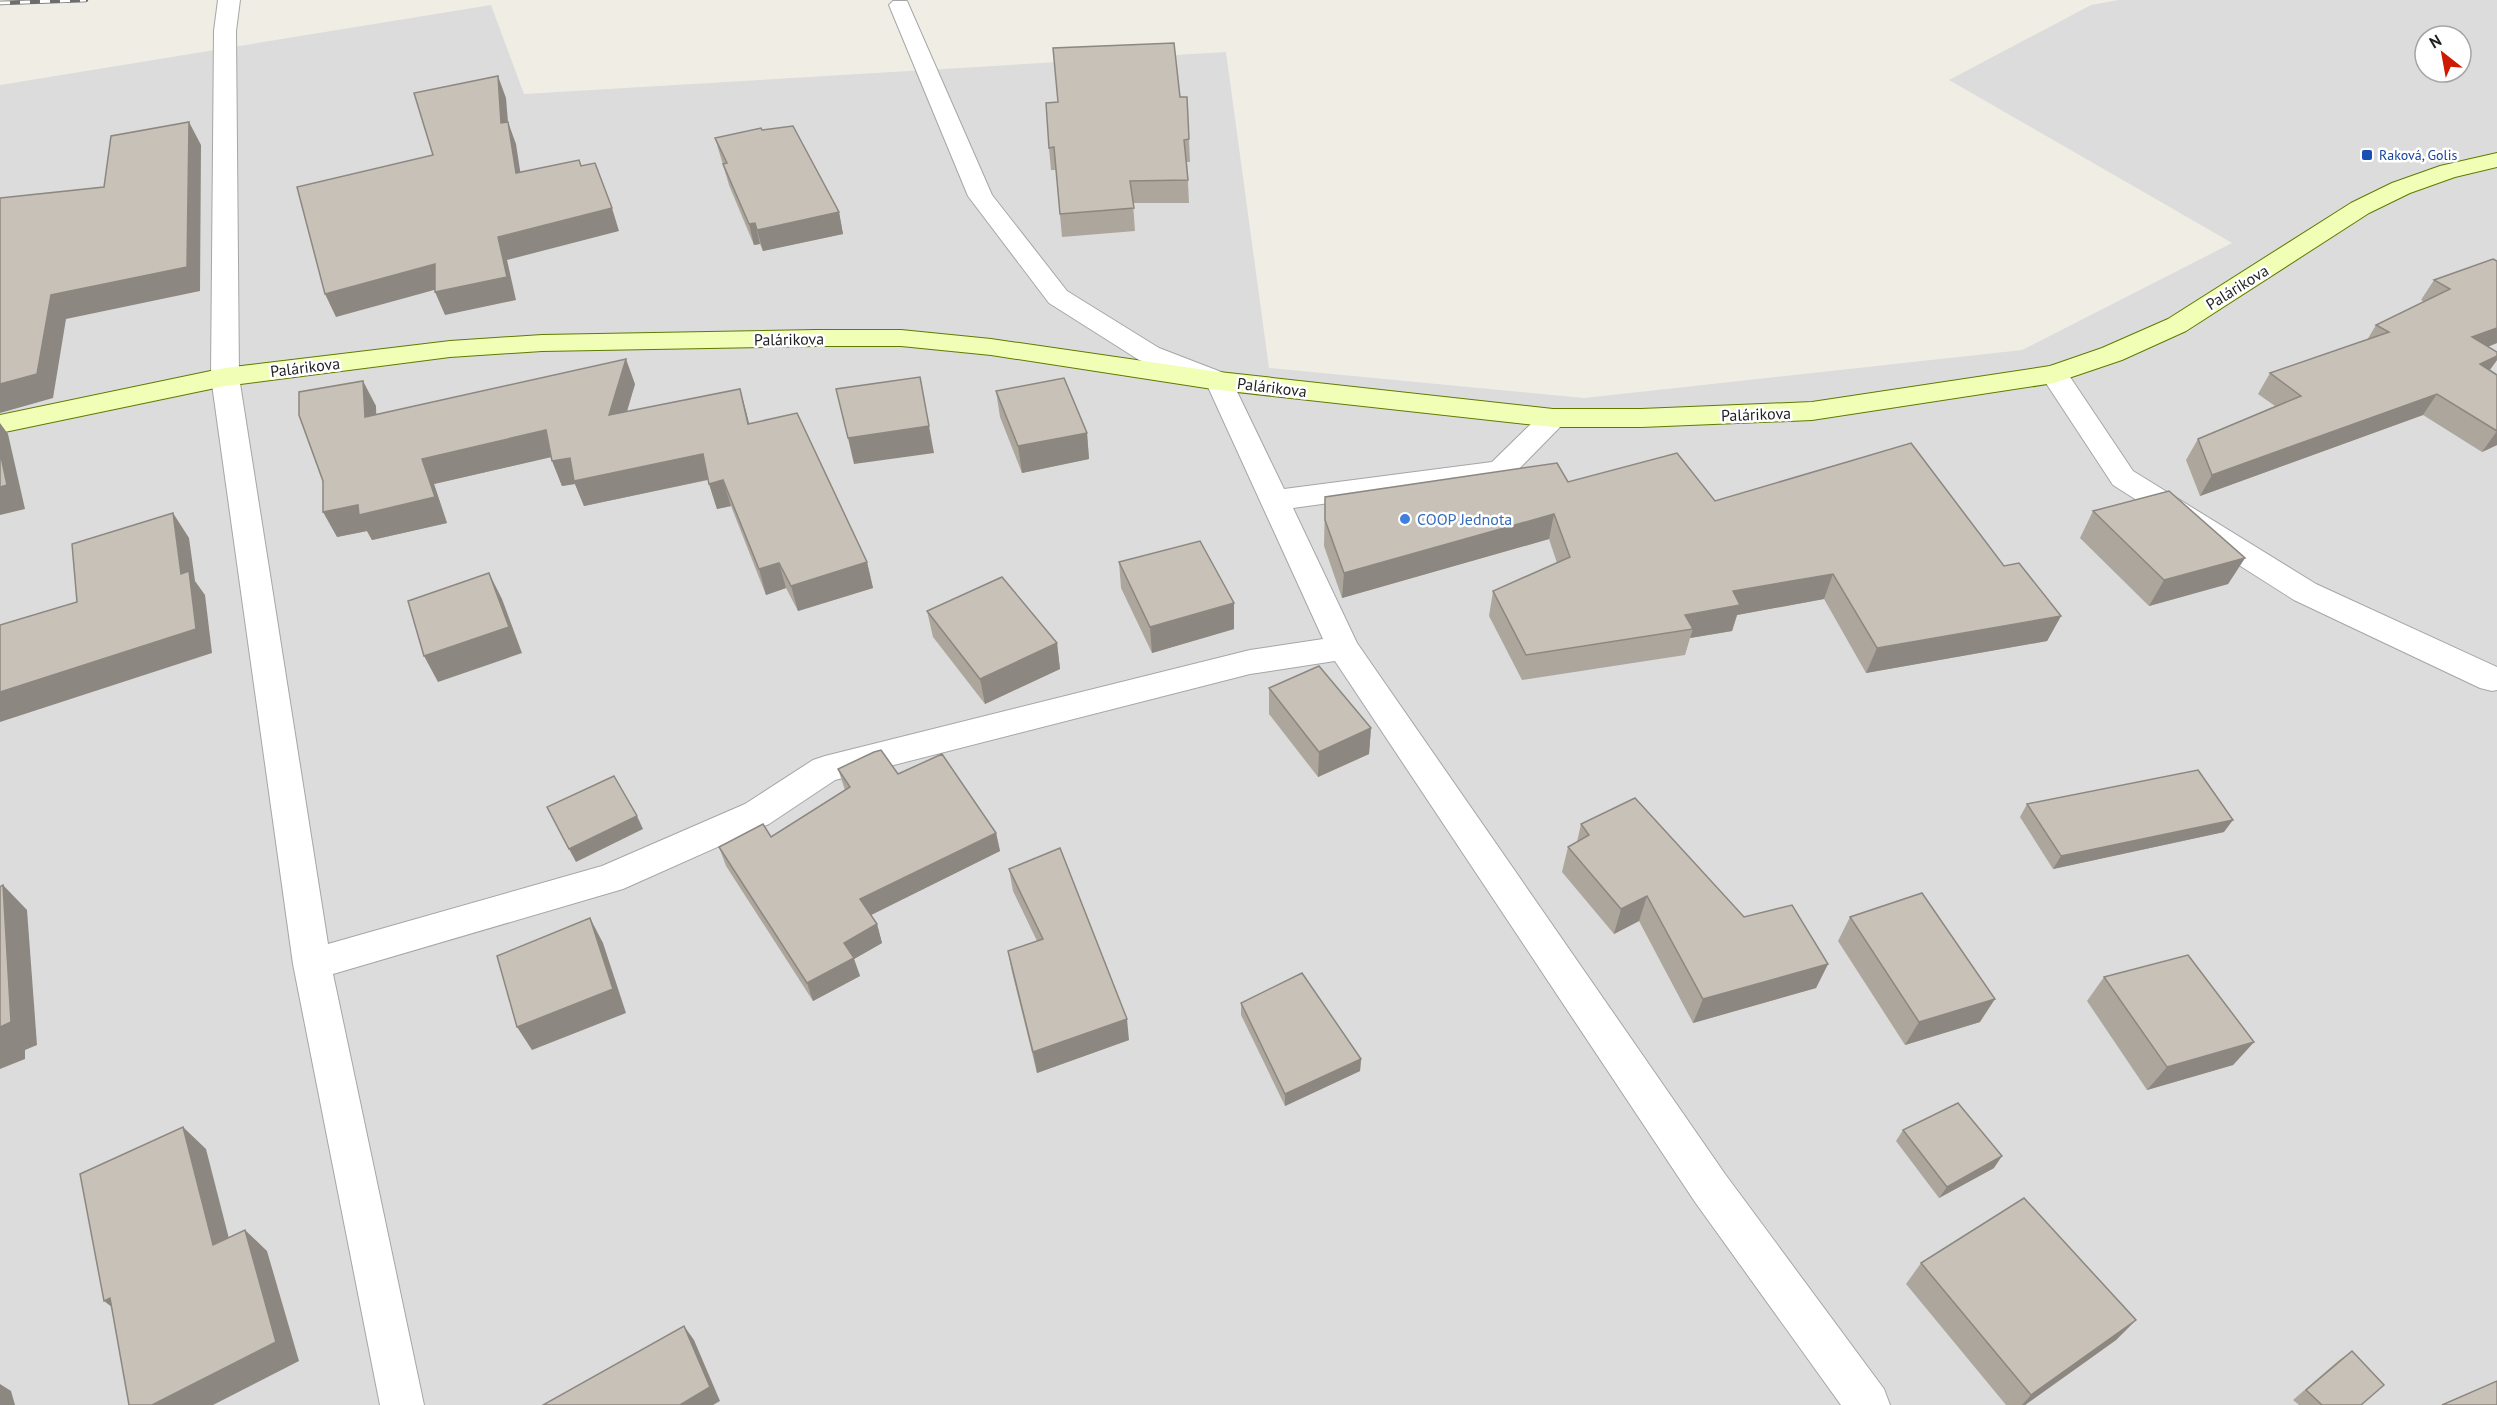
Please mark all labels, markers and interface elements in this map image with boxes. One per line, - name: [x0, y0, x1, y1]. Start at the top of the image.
- north arrow: [2413, 24, 2473, 84]
- text: N: [2426, 30, 2445, 52]
- place label: Raková, Golis: [2379, 146, 2457, 164]
- marker: Raková, Golis: [2360, 148, 2374, 162]
- street label: Palárikova: [2202, 260, 2272, 314]
- street label: Palárikova: [754, 328, 824, 350]
- street label: Palárikova: [269, 353, 341, 381]
- street label: Palárikova: [1236, 373, 1308, 401]
- street label: Palárikova: [1721, 403, 1791, 425]
- place label: COOP Jednota: [1417, 509, 1512, 529]
- marker: COOP Jednota: [1398, 512, 1412, 526]

